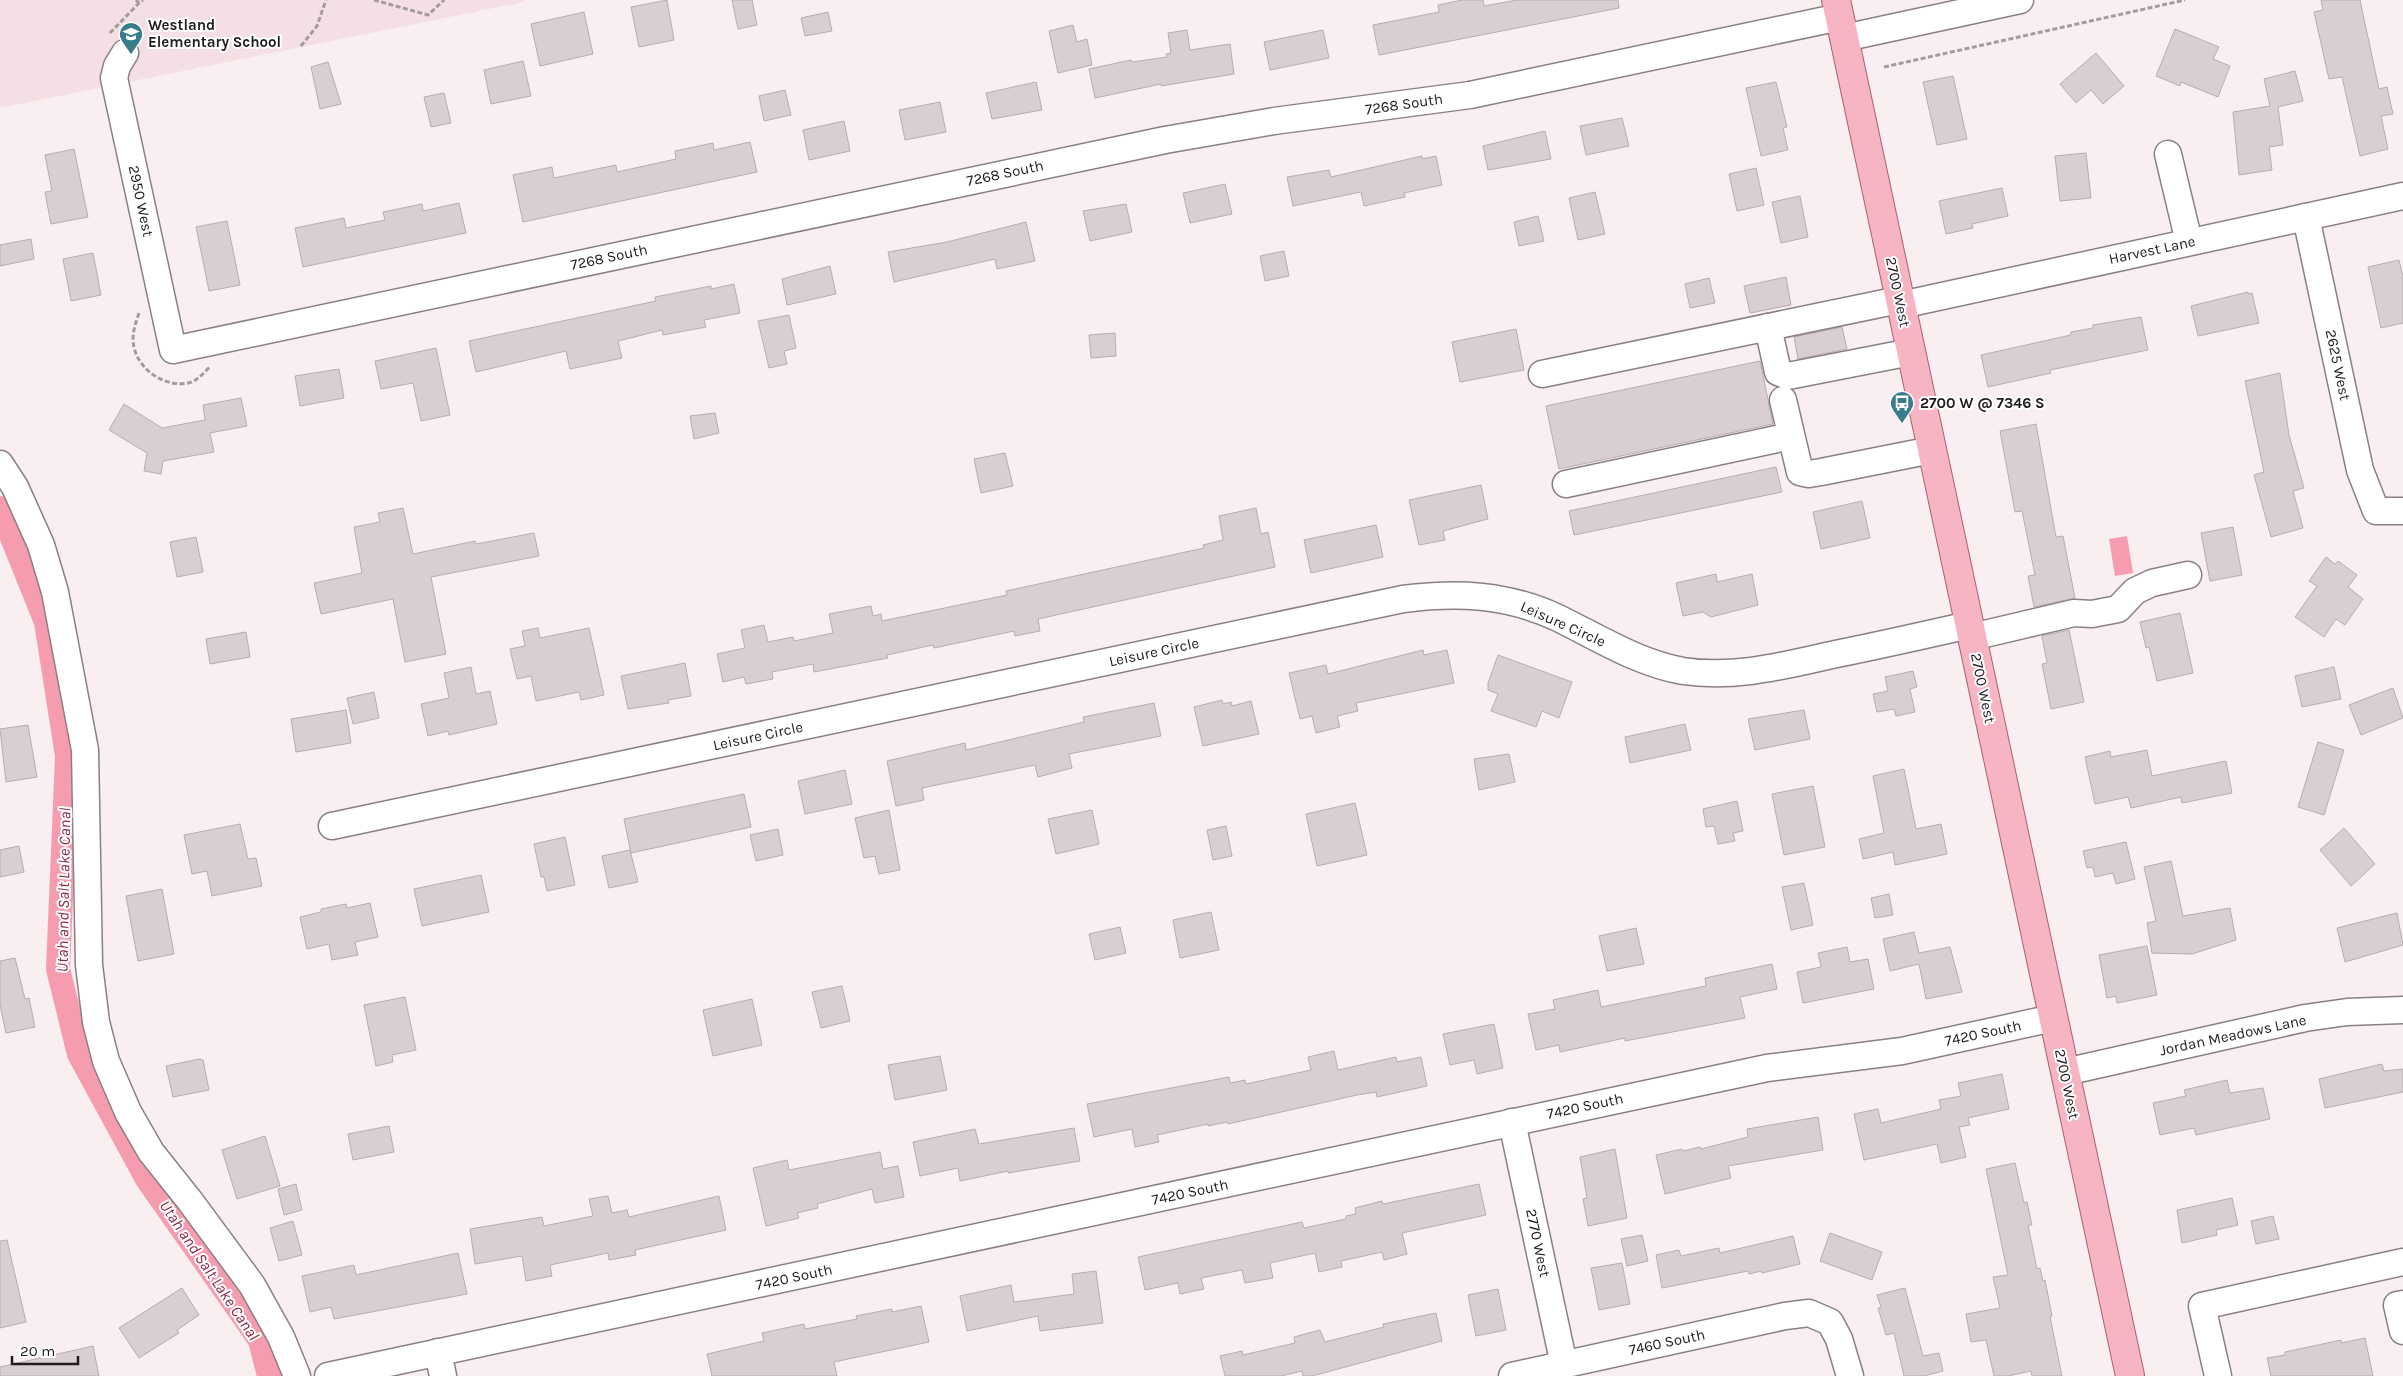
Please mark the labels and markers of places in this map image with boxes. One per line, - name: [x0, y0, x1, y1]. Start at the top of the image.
- place label: Westland Elementary School: [148, 16, 281, 51]
- school or university icon: Westland Elementary School: [118, 21, 144, 55]
- bus stop icon: 2700 W @ 7346 S: [1889, 390, 1915, 424]
- place label: 2700 W @ 7346 S: [1920, 394, 2045, 412]

